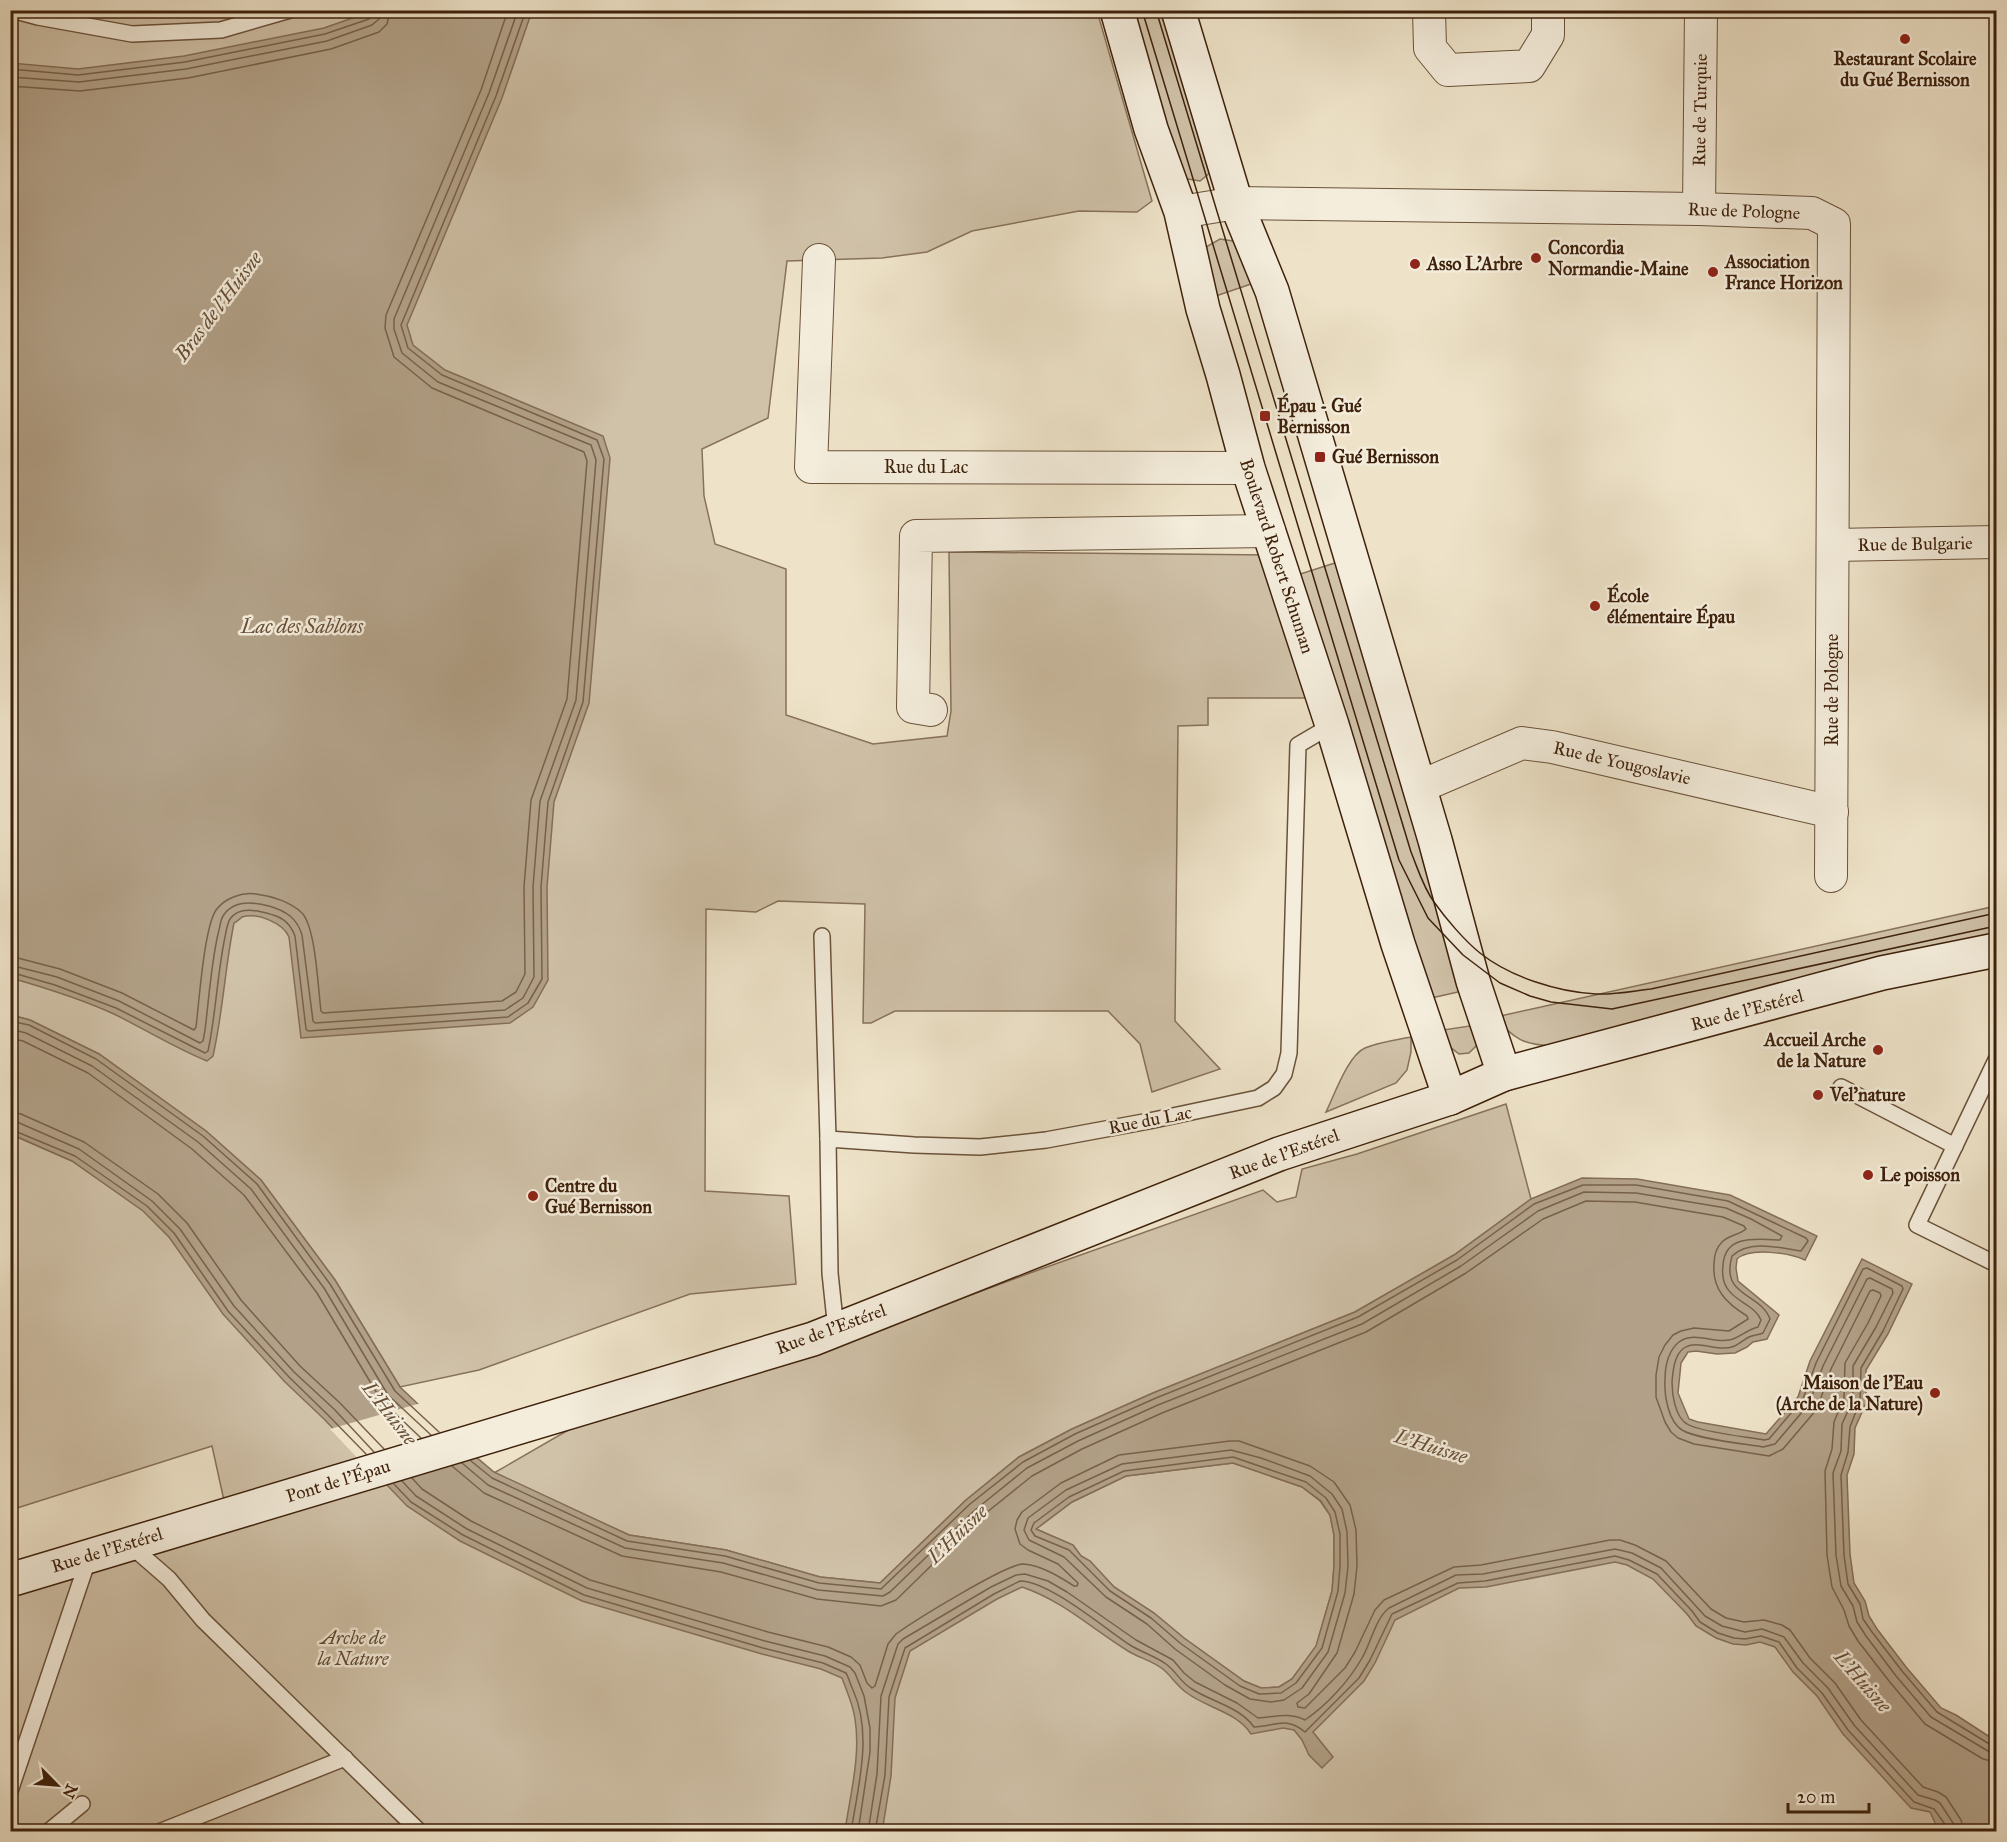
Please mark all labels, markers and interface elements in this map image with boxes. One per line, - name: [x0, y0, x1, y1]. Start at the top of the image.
- marker: Restaurant Scolaire du Gué Bernisson: [1898, 32, 1912, 46]
- place label: Restaurant Scolaire du Gué Bernisson: [1833, 48, 1977, 91]
- street label: Rue de Turquie: [1688, 53, 1713, 167]
- street label: Rue de Pologne: [1687, 198, 1801, 225]
- place label: Concordia Normandie-Maine: [1548, 237, 1689, 280]
- water label: Bras de l'Huisne: [169, 246, 267, 366]
- marker: Concordia Normandie-Maine: [1529, 251, 1543, 265]
- place label: Association France Horizon: [1724, 251, 1843, 294]
- place label: Asso L'Arbre: [1426, 253, 1523, 275]
- marker: Asso L'Arbre: [1408, 257, 1422, 271]
- marker: Association France Horizon: [1706, 265, 1720, 279]
- place label: Épau - Gué Bernisson: [1277, 392, 1362, 438]
- marker: Épau - Gué Bernisson: [1258, 409, 1272, 423]
- place label: Gué Bernisson: [1332, 446, 1439, 468]
- marker: Gué Bernisson: [1313, 450, 1327, 464]
- street label: Rue du Lac: [884, 456, 969, 478]
- street label: Boulevard Robert Schuman: [1235, 456, 1319, 656]
- street label: Rue de Bulgarie: [1857, 532, 1973, 557]
- place label: École élémentaire Épau: [1607, 582, 1735, 629]
- marker: École élémentaire Épau: [1588, 599, 1602, 613]
- water label: Lac des Sablons: [240, 614, 364, 638]
- street label: Rue de Pologne: [1821, 634, 1844, 746]
- street label: Rue de Yougoslavie: [1551, 736, 1693, 790]
- street label: Rue de l'Estérel: [1688, 984, 1806, 1036]
- place label: Accueil Arche de la Nature: [1763, 1029, 1867, 1072]
- marker: Accueil Arche de la Nature: [1871, 1043, 1885, 1057]
- place label: Vel'nature: [1829, 1084, 1906, 1106]
- marker: Vel'nature: [1811, 1088, 1825, 1102]
- street label: Rue du Lac: [1106, 1101, 1194, 1139]
- street label: Rue de l'Estérel: [1226, 1124, 1342, 1184]
- place label: Le poisson: [1880, 1164, 1960, 1187]
- marker: Le poisson: [1861, 1168, 1875, 1182]
- place label: Centre du Gué Bernisson: [545, 1175, 652, 1218]
- marker: Centre du Gué Bernisson: [526, 1189, 540, 1203]
- street label: Rue de l'Estérel: [773, 1299, 889, 1359]
- place label: Maison de l’Eau (Arche de la Nature): [1776, 1372, 1923, 1416]
- water label: L'Huisne: [357, 1376, 423, 1450]
- marker: Maison de l’Eau (Arche de la Nature): [1928, 1386, 1942, 1400]
- water label: L'Huisne: [1391, 1423, 1471, 1469]
- street label: Pont de l'Épau: [283, 1453, 393, 1507]
- water label: L'Huisne: [921, 1499, 992, 1569]
- street label: Rue de l'Estérel: [49, 1523, 166, 1577]
- park label: Arche de la Nature: [317, 1627, 390, 1670]
- water label: L'Huisne: [1829, 1644, 1897, 1717]
- north arrow: [27, 1755, 87, 1815]
- scale bar: [1788, 1776, 1869, 1814]
- text: N: [58, 1781, 82, 1802]
- text: 20 m: [1797, 1786, 1835, 1808]

